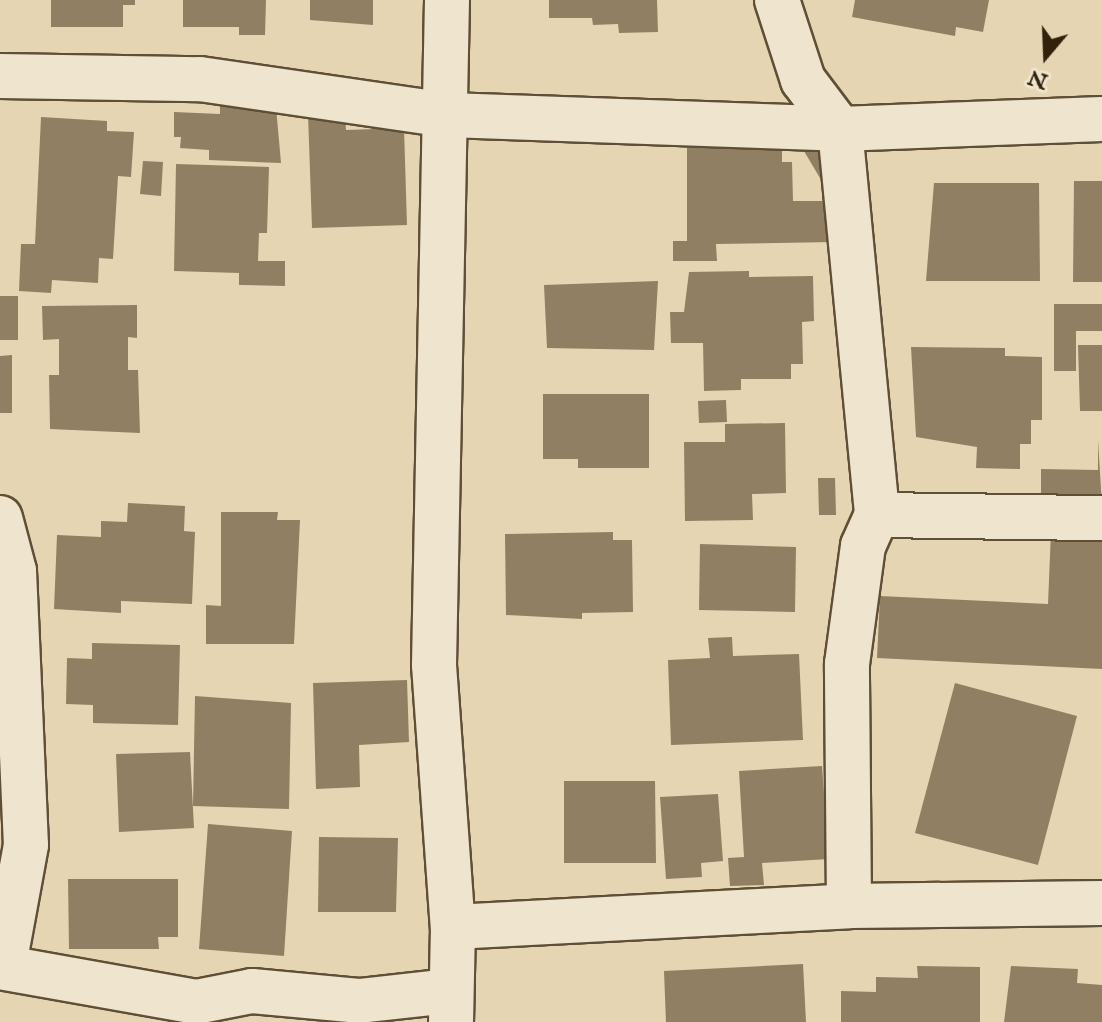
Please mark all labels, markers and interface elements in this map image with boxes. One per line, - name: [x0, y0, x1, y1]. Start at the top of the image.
- north arrow: [1006, 16, 1086, 96]
- text: N: [1025, 62, 1052, 95]

